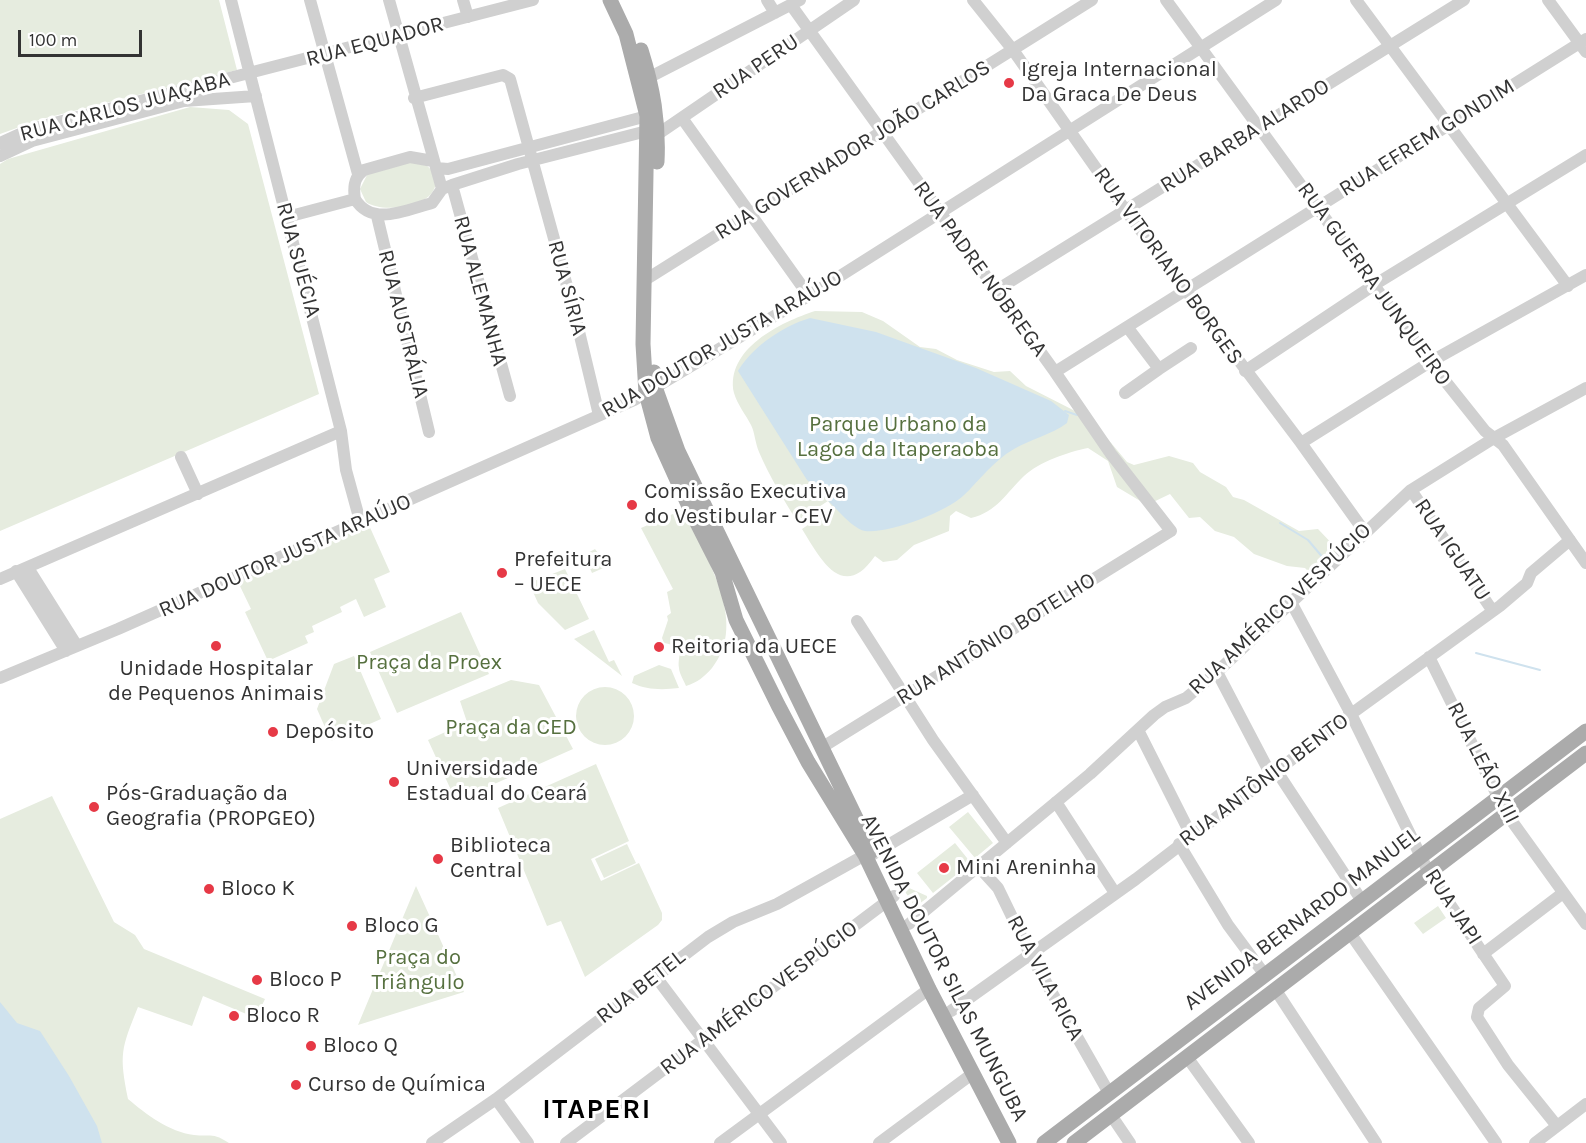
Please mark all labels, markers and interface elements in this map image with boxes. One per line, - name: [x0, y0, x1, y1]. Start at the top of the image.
- street label: RUA EQUADOR: [303, 11, 447, 73]
- scale bar: [21, 18, 146, 56]
- text: 100 m: [29, 29, 77, 51]
- street label: RUA PERU: [708, 29, 804, 105]
- street label: RUA GOVERNADOR JOÃO CARLOS: [710, 54, 996, 246]
- place label: Igreja Internacional Da Graca De Deus: [1021, 57, 1217, 108]
- street label: RUA CARLOS JUAÇABA: [17, 66, 233, 148]
- street label: RUA BARBA ALARDO: [1155, 73, 1335, 199]
- street label: RUA EFREM GONDIM: [1334, 73, 1520, 203]
- marker: Igreja Internacional Da Graca De Deus: [1002, 76, 1016, 90]
- street label: RUA VITORIANO BORGES: [1088, 162, 1248, 370]
- street label: RUA PADRE NÓBREGA: [907, 176, 1053, 362]
- street label: RUA GUERRA JUNQUEIRO: [1291, 177, 1457, 391]
- street label: RUA SUÉCIA: [270, 200, 326, 320]
- street label: RUA ALEMANHA: [447, 213, 513, 369]
- street label: RUA SÍRIA: [542, 238, 592, 338]
- street label: RUA AUSTRÁLIA: [372, 247, 434, 401]
- street label: RUA DOUTOR JUSTA ARAÚJO: [597, 264, 847, 424]
- park label: Parque Urbano da Lagoa da Itaperaoba: [797, 412, 999, 464]
- place label: Comissão Executiva do Vestibular - CEV: [644, 479, 847, 530]
- street label: RUA DOUTOR JUSTA ARAÚJO: [155, 488, 415, 624]
- street label: RUA IGUATU: [1408, 494, 1496, 606]
- marker: Comissão Executiva do Vestibular - CEV: [625, 498, 639, 512]
- street label: RUA AMÉRICO VESPÚCIO: [1183, 517, 1377, 701]
- place label: Prefeitura – UECE: [514, 547, 612, 598]
- marker: Prefeitura – UECE: [495, 566, 509, 580]
- street label: RUA ANTÔNIO BOTELHO: [892, 567, 1100, 711]
- place label: Reitoria da UECE: [671, 634, 837, 660]
- marker: Unidade Hospitalar de Pequenos Animais: [209, 639, 223, 653]
- marker: Reitoria da UECE: [652, 640, 666, 654]
- park label: Praça da Proex: [356, 650, 502, 676]
- place label: Unidade Hospitalar de Pequenos Animais: [108, 656, 324, 708]
- street label: RUA LEÃO XIII: [1441, 698, 1525, 828]
- street label: RUA ANTÔNIO BENTO: [1174, 708, 1354, 852]
- park label: Praça da CED: [445, 715, 577, 741]
- place label: Depósito: [285, 719, 374, 745]
- marker: Depósito: [266, 725, 280, 739]
- place label: Universidade Estadual do Ceará: [406, 756, 587, 807]
- marker: Universidade Estadual do Ceará: [387, 775, 401, 789]
- place label: Pós-Graduação da Geografia (PROPGEO): [106, 781, 316, 832]
- marker: Pós-Graduação da Geografia (PROPGEO): [87, 800, 101, 814]
- street label: AVENIDA DOUTOR SILAS MUNGUBA: [855, 810, 1033, 1126]
- street label: AVENIDA BERNARDO MANUEL: [1179, 822, 1425, 1016]
- place label: Biblioteca Central: [450, 833, 551, 884]
- marker: Biblioteca Central: [431, 852, 445, 866]
- place label: Mini Areninha: [956, 855, 1097, 881]
- marker: Mini Areninha: [937, 861, 951, 875]
- street label: RUA JAPI: [1419, 864, 1487, 950]
- place label: Bloco K: [221, 876, 295, 902]
- marker: Bloco K: [202, 882, 216, 896]
- street label: RUA VILA RICA: [1001, 911, 1089, 1045]
- place label: Bloco G: [364, 913, 439, 939]
- street label: RUA AMÉRICO VESPÚCIO: [655, 915, 863, 1081]
- marker: Bloco G: [345, 919, 359, 933]
- street label: RUA BETEL: [591, 944, 691, 1030]
- park label: Praça do Triângulo: [371, 945, 465, 996]
- place label: Bloco P: [269, 967, 342, 993]
- marker: Bloco P: [250, 973, 264, 987]
- place label: Bloco R: [246, 1003, 320, 1029]
- marker: Bloco R: [227, 1009, 241, 1023]
- place label: Bloco Q: [323, 1033, 398, 1059]
- marker: Bloco Q: [304, 1039, 318, 1053]
- place label: Curso de Química: [308, 1072, 486, 1098]
- marker: Curso de Química: [289, 1078, 303, 1092]
- district label: ITAPERI: [542, 1093, 652, 1127]

